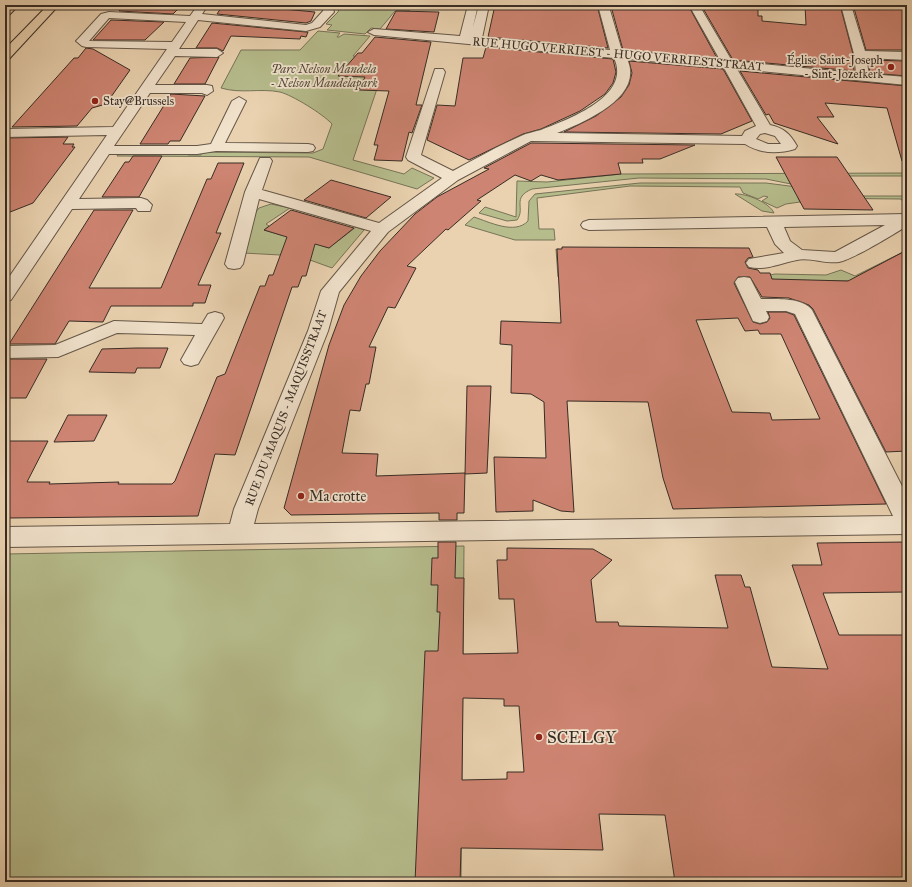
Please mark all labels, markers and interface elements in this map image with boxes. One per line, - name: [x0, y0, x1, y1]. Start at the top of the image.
- street label: RUE HUGO VERRIEST - HUGO VERRIESTSTRAAT: [472, 34, 764, 74]
- place label: Église Saint-Joseph - Sint-Jozefkerk: [787, 51, 883, 82]
- park label: Parc Nelson Mandela - Nelson Mandelapark: [270, 62, 378, 91]
- marker: Église Saint-Joseph - Sint-Jozefkerk: [886, 62, 896, 72]
- place label: Stay@Brussels: [103, 94, 174, 108]
- marker: Stay@Brussels: [90, 96, 100, 106]
- street label: RUE DU MAQUIS - MAQUISSTRAAT: [242, 308, 330, 508]
- place label: Ma crotte: [309, 488, 367, 505]
- marker: Ma crotte: [296, 491, 306, 501]
- place label: SCELGY: [547, 727, 618, 748]
- marker: SCELGY: [534, 732, 544, 742]

